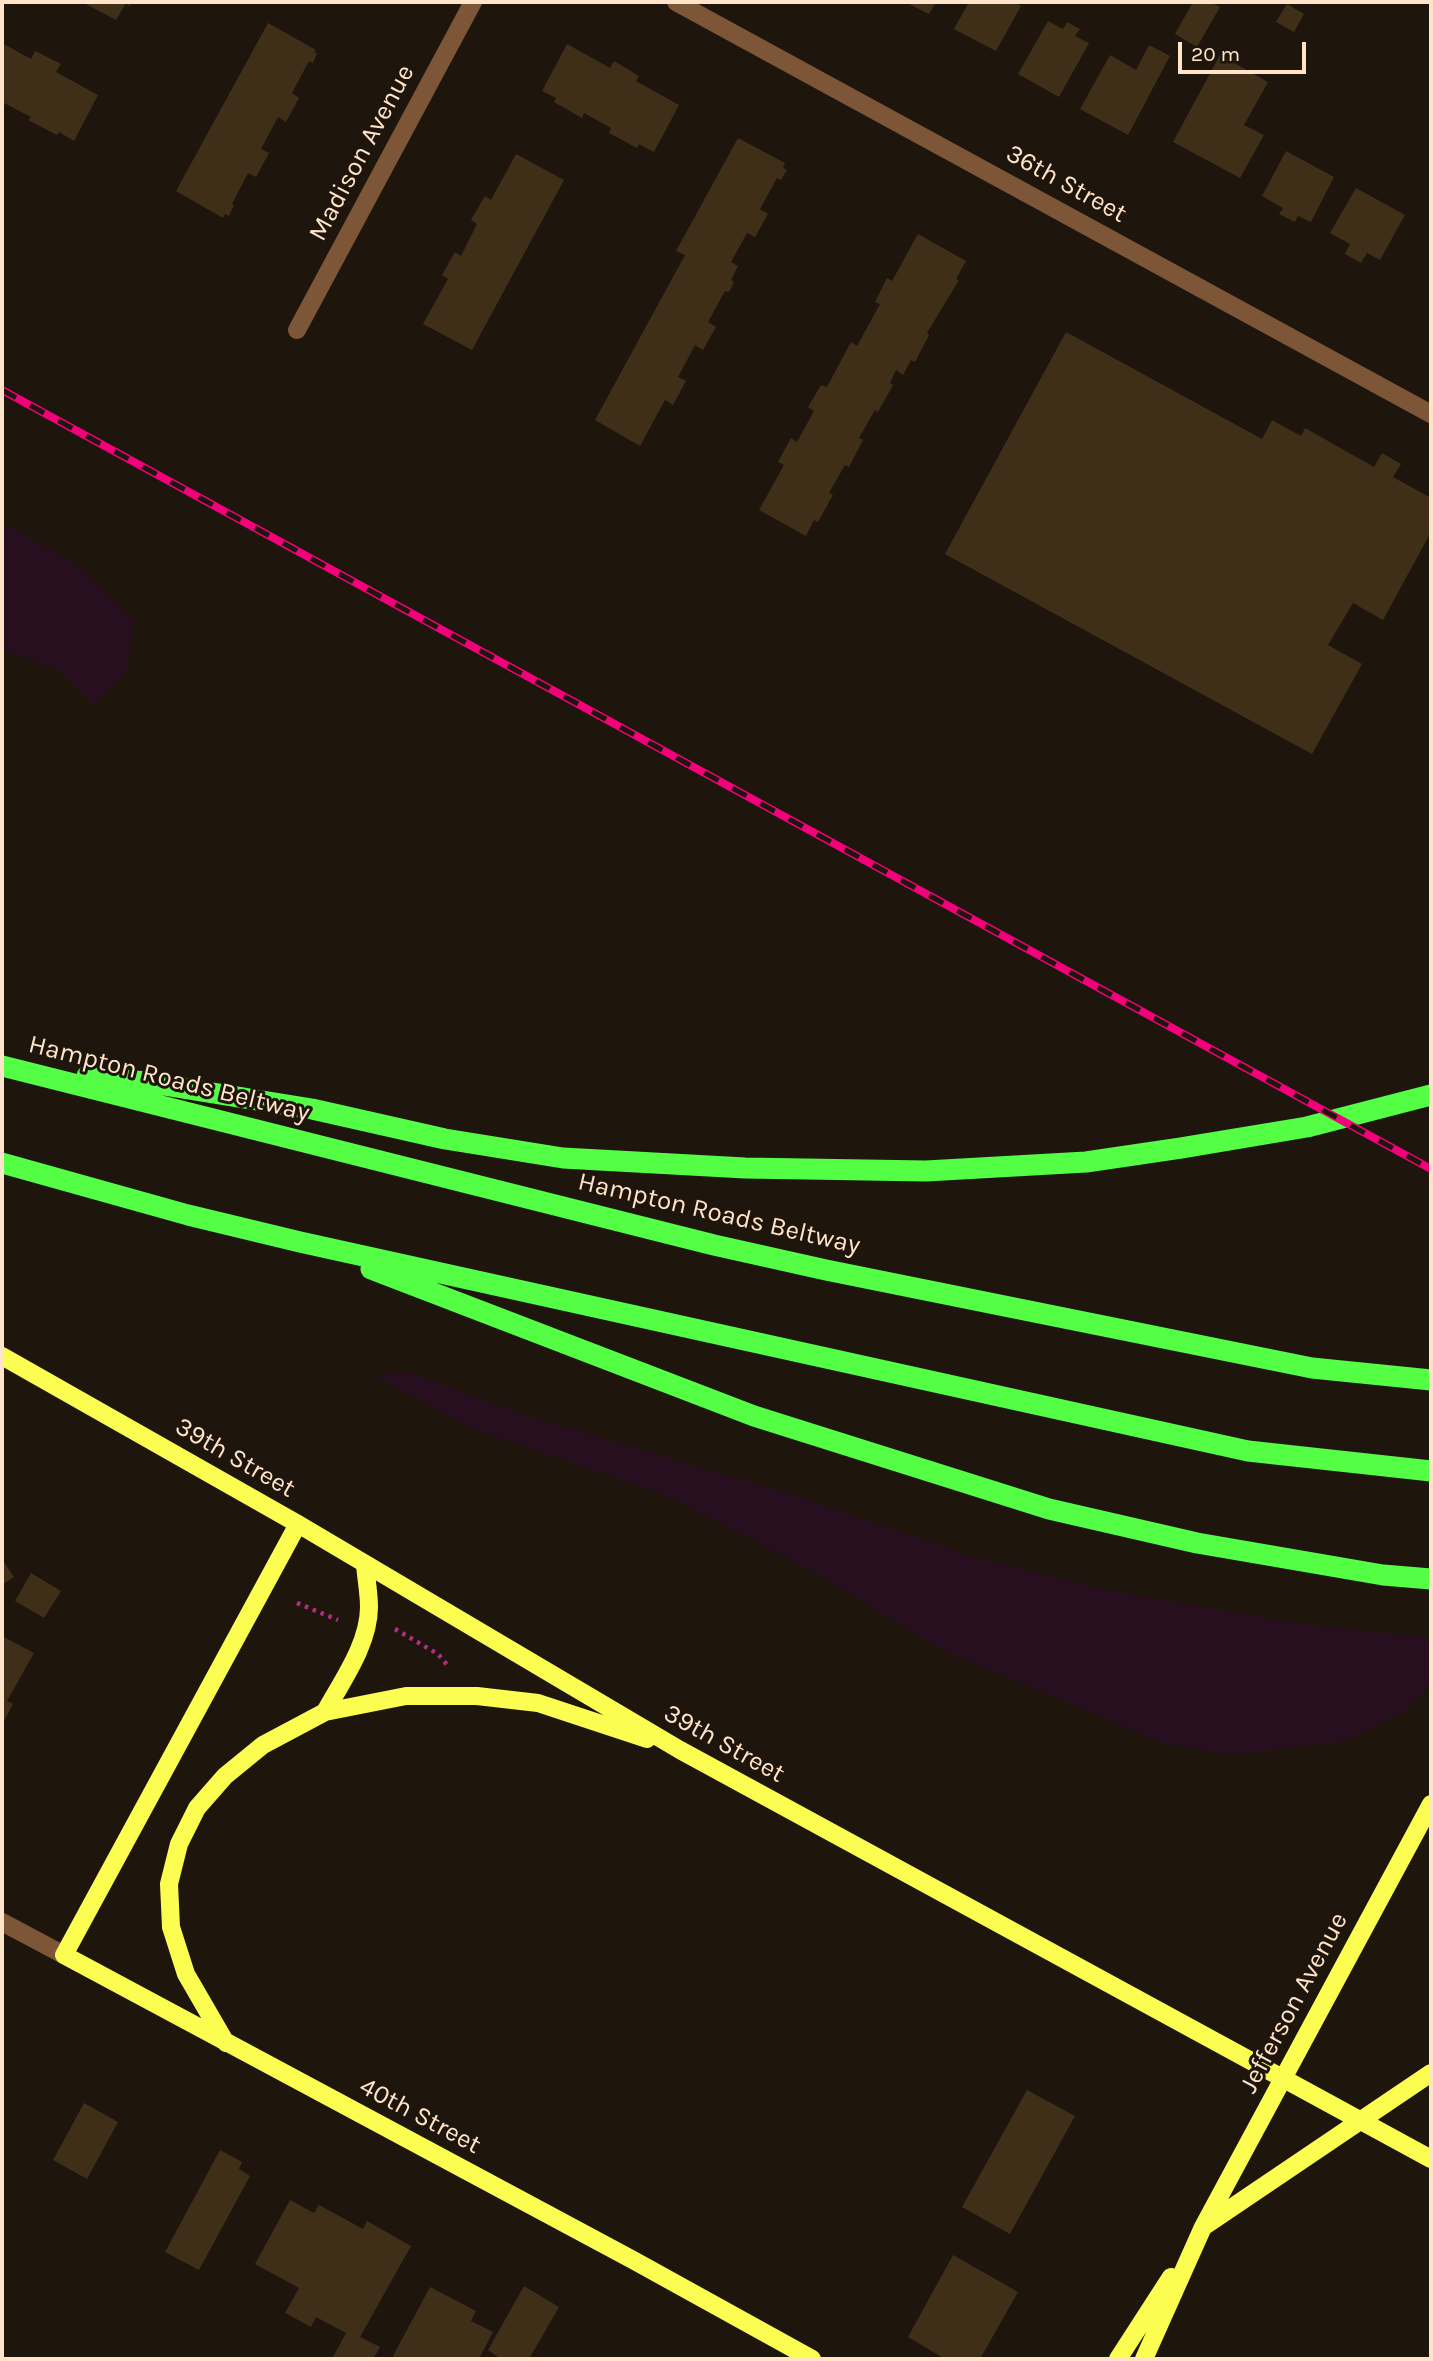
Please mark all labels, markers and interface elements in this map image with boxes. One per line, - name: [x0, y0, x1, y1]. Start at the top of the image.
- scale bar: [1181, 28, 1309, 72]
- text: 20 m: [1191, 42, 1240, 66]
- street label: Madison Avenue: [303, 60, 421, 246]
- street label: 36th Street: [1000, 138, 1132, 230]
- street label: Hampton Roads Beltway: [25, 1029, 313, 1129]
- street label: Hampton Roads Beltway: [575, 1166, 863, 1262]
- street label: 39th Street: [169, 1411, 301, 1505]
- street label: 39th Street: [658, 1698, 790, 1790]
- street label: Jefferson Avenue: [1233, 1908, 1355, 2098]
- street label: 40th Street: [354, 2071, 486, 2161]

